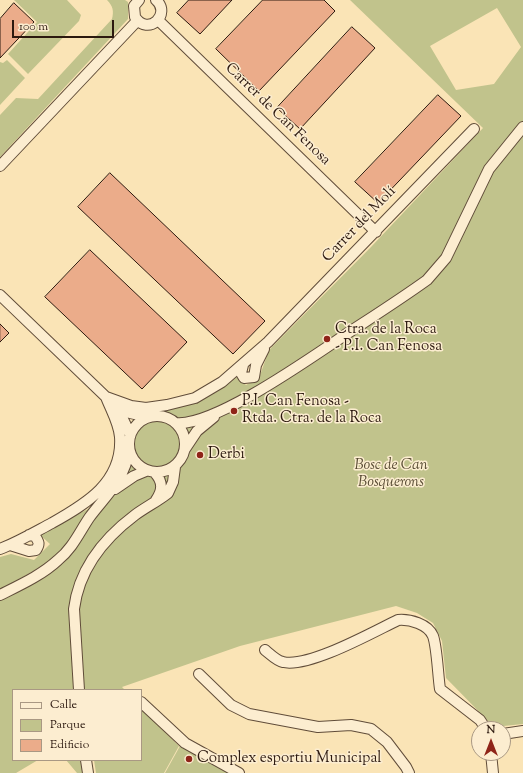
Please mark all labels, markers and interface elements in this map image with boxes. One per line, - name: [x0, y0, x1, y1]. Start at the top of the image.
- scale bar: [14, 12, 116, 38]
- text: 100 m: [19, 18, 48, 36]
- street label: Carrer de Can Fenosa: [220, 60, 334, 170]
- street label: Carrer del Molí: [319, 183, 401, 267]
- place label: Ctra. de la Roca - P.I. Can Fenosa: [335, 321, 442, 356]
- marker: Ctra. de la Roca - P.I. Can Fenosa: [322, 334, 332, 344]
- place label: P.I. Can Fenosa - Rtda. Ctra. de la Roca: [242, 393, 382, 428]
- marker: P.I. Can Fenosa - Rtda. Ctra. de la Roca: [229, 406, 239, 416]
- place label: Derbi: [208, 446, 245, 464]
- marker: Derbi: [195, 450, 205, 460]
- park label: Bosc de Can Bosquerons: [354, 457, 428, 492]
- legend: [12, 689, 142, 761]
- text: Calle: [50, 696, 77, 714]
- text: Parque: [50, 716, 86, 734]
- north arrow: [471, 721, 511, 761]
- text: N: [487, 722, 495, 738]
- text: Edificio: [50, 736, 89, 754]
- place label: Complex esportiu Municipal: [197, 750, 381, 768]
- marker: Complex esportiu Municipal: [184, 754, 194, 764]

